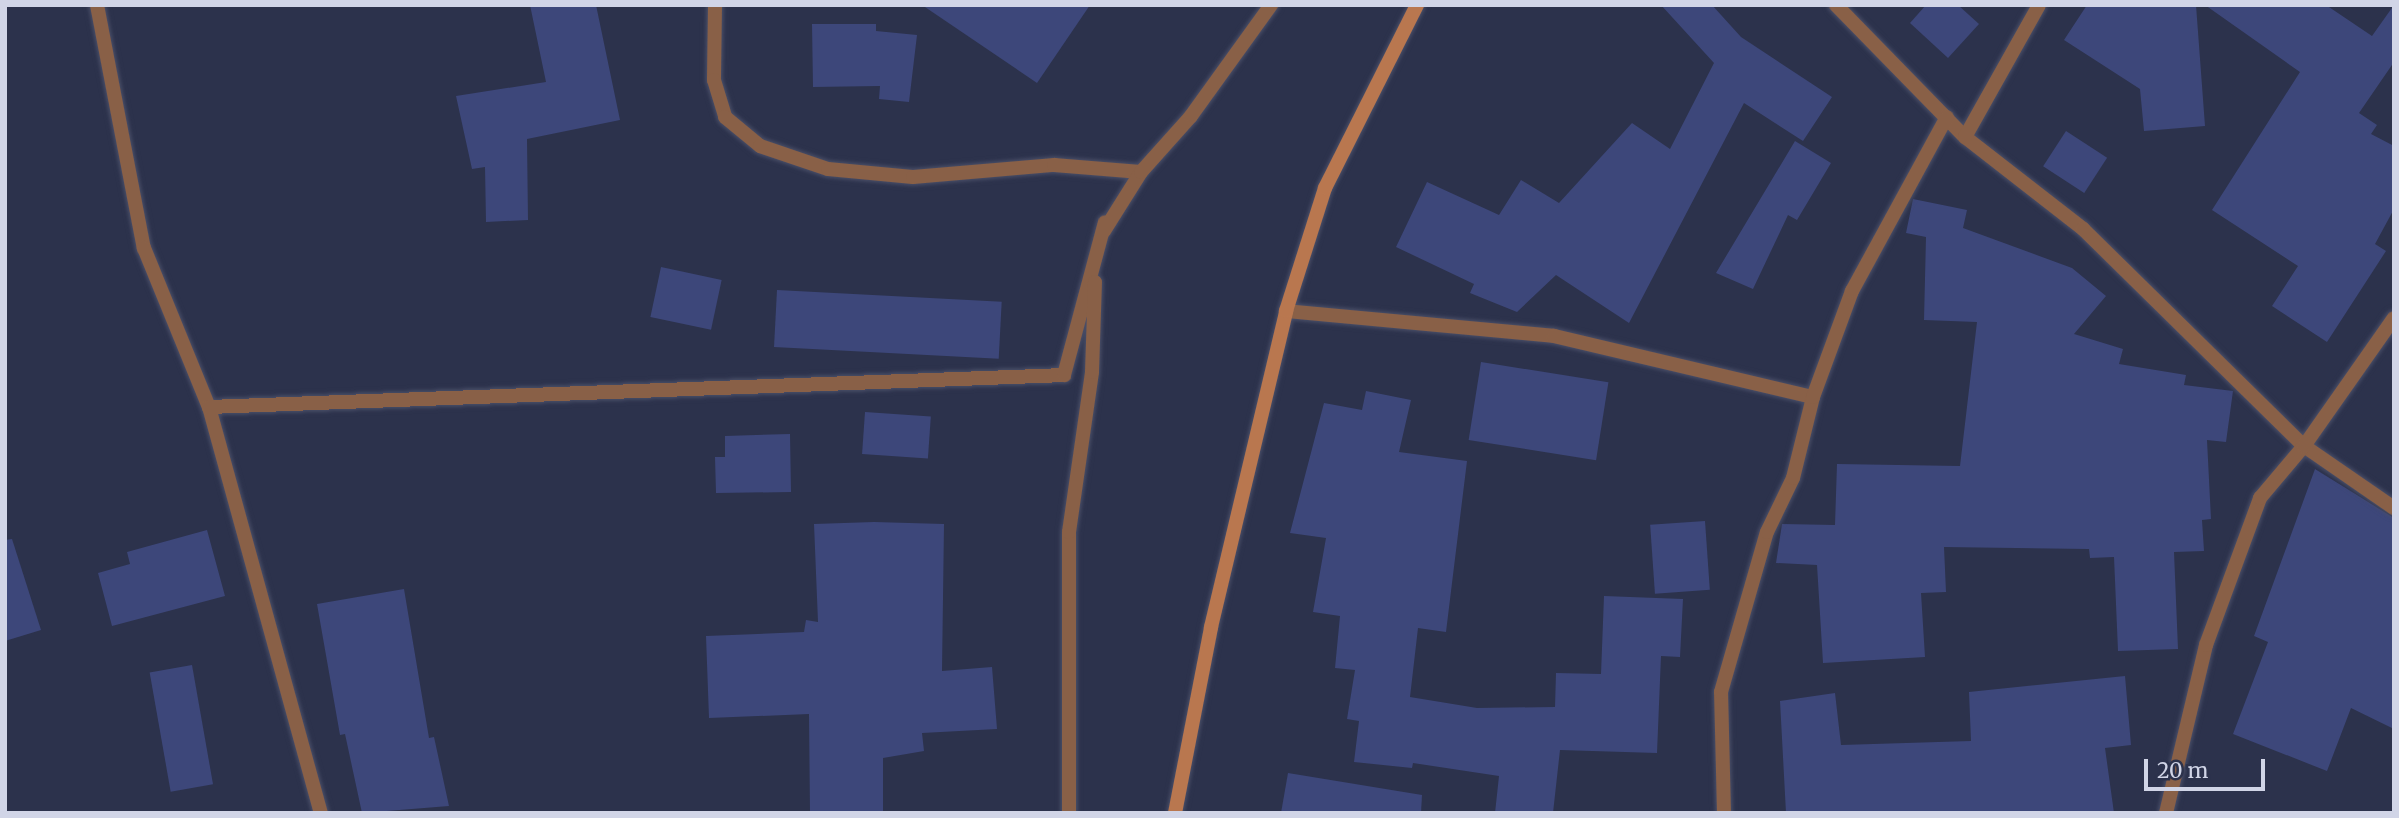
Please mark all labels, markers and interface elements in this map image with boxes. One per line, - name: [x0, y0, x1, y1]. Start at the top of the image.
- scale bar: [2147, 744, 2268, 788]
- text: 20 m: [2157, 757, 2208, 784]

